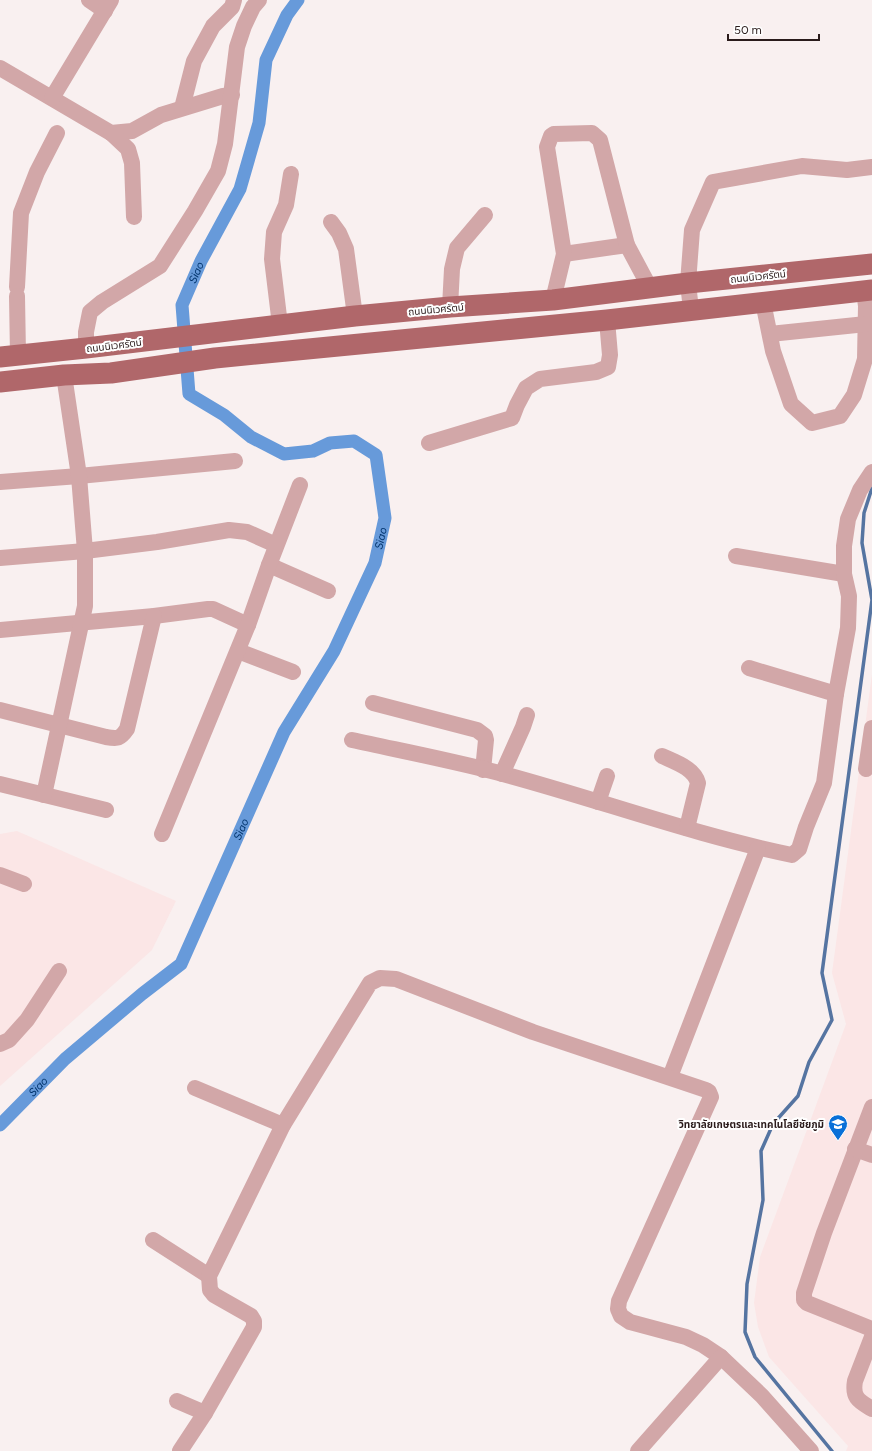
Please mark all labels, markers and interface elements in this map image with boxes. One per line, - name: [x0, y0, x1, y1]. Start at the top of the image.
- scale bar: [728, 16, 819, 42]
- text: 50 m: [734, 23, 762, 37]
- water label: Siao: [186, 259, 207, 285]
- street label: ถนนนิเวศรัตน์: [730, 267, 787, 286]
- street label: ถนนนิเวศรัตน์: [408, 301, 464, 318]
- street label: ถนนนิเวศรัตน์: [86, 336, 143, 355]
- water label: Siao: [372, 526, 390, 551]
- water label: Siao: [231, 816, 252, 842]
- water label: Siao: [26, 1074, 51, 1099]
- school or university icon: วิทยาลัยเกษตรและเทคโนโลยีชัยภูมิ: [827, 1113, 849, 1141]
- place label: วิทยาลัยเกษตรและเทคโนโลยีชัยภูมิ: [678, 1118, 824, 1131]

